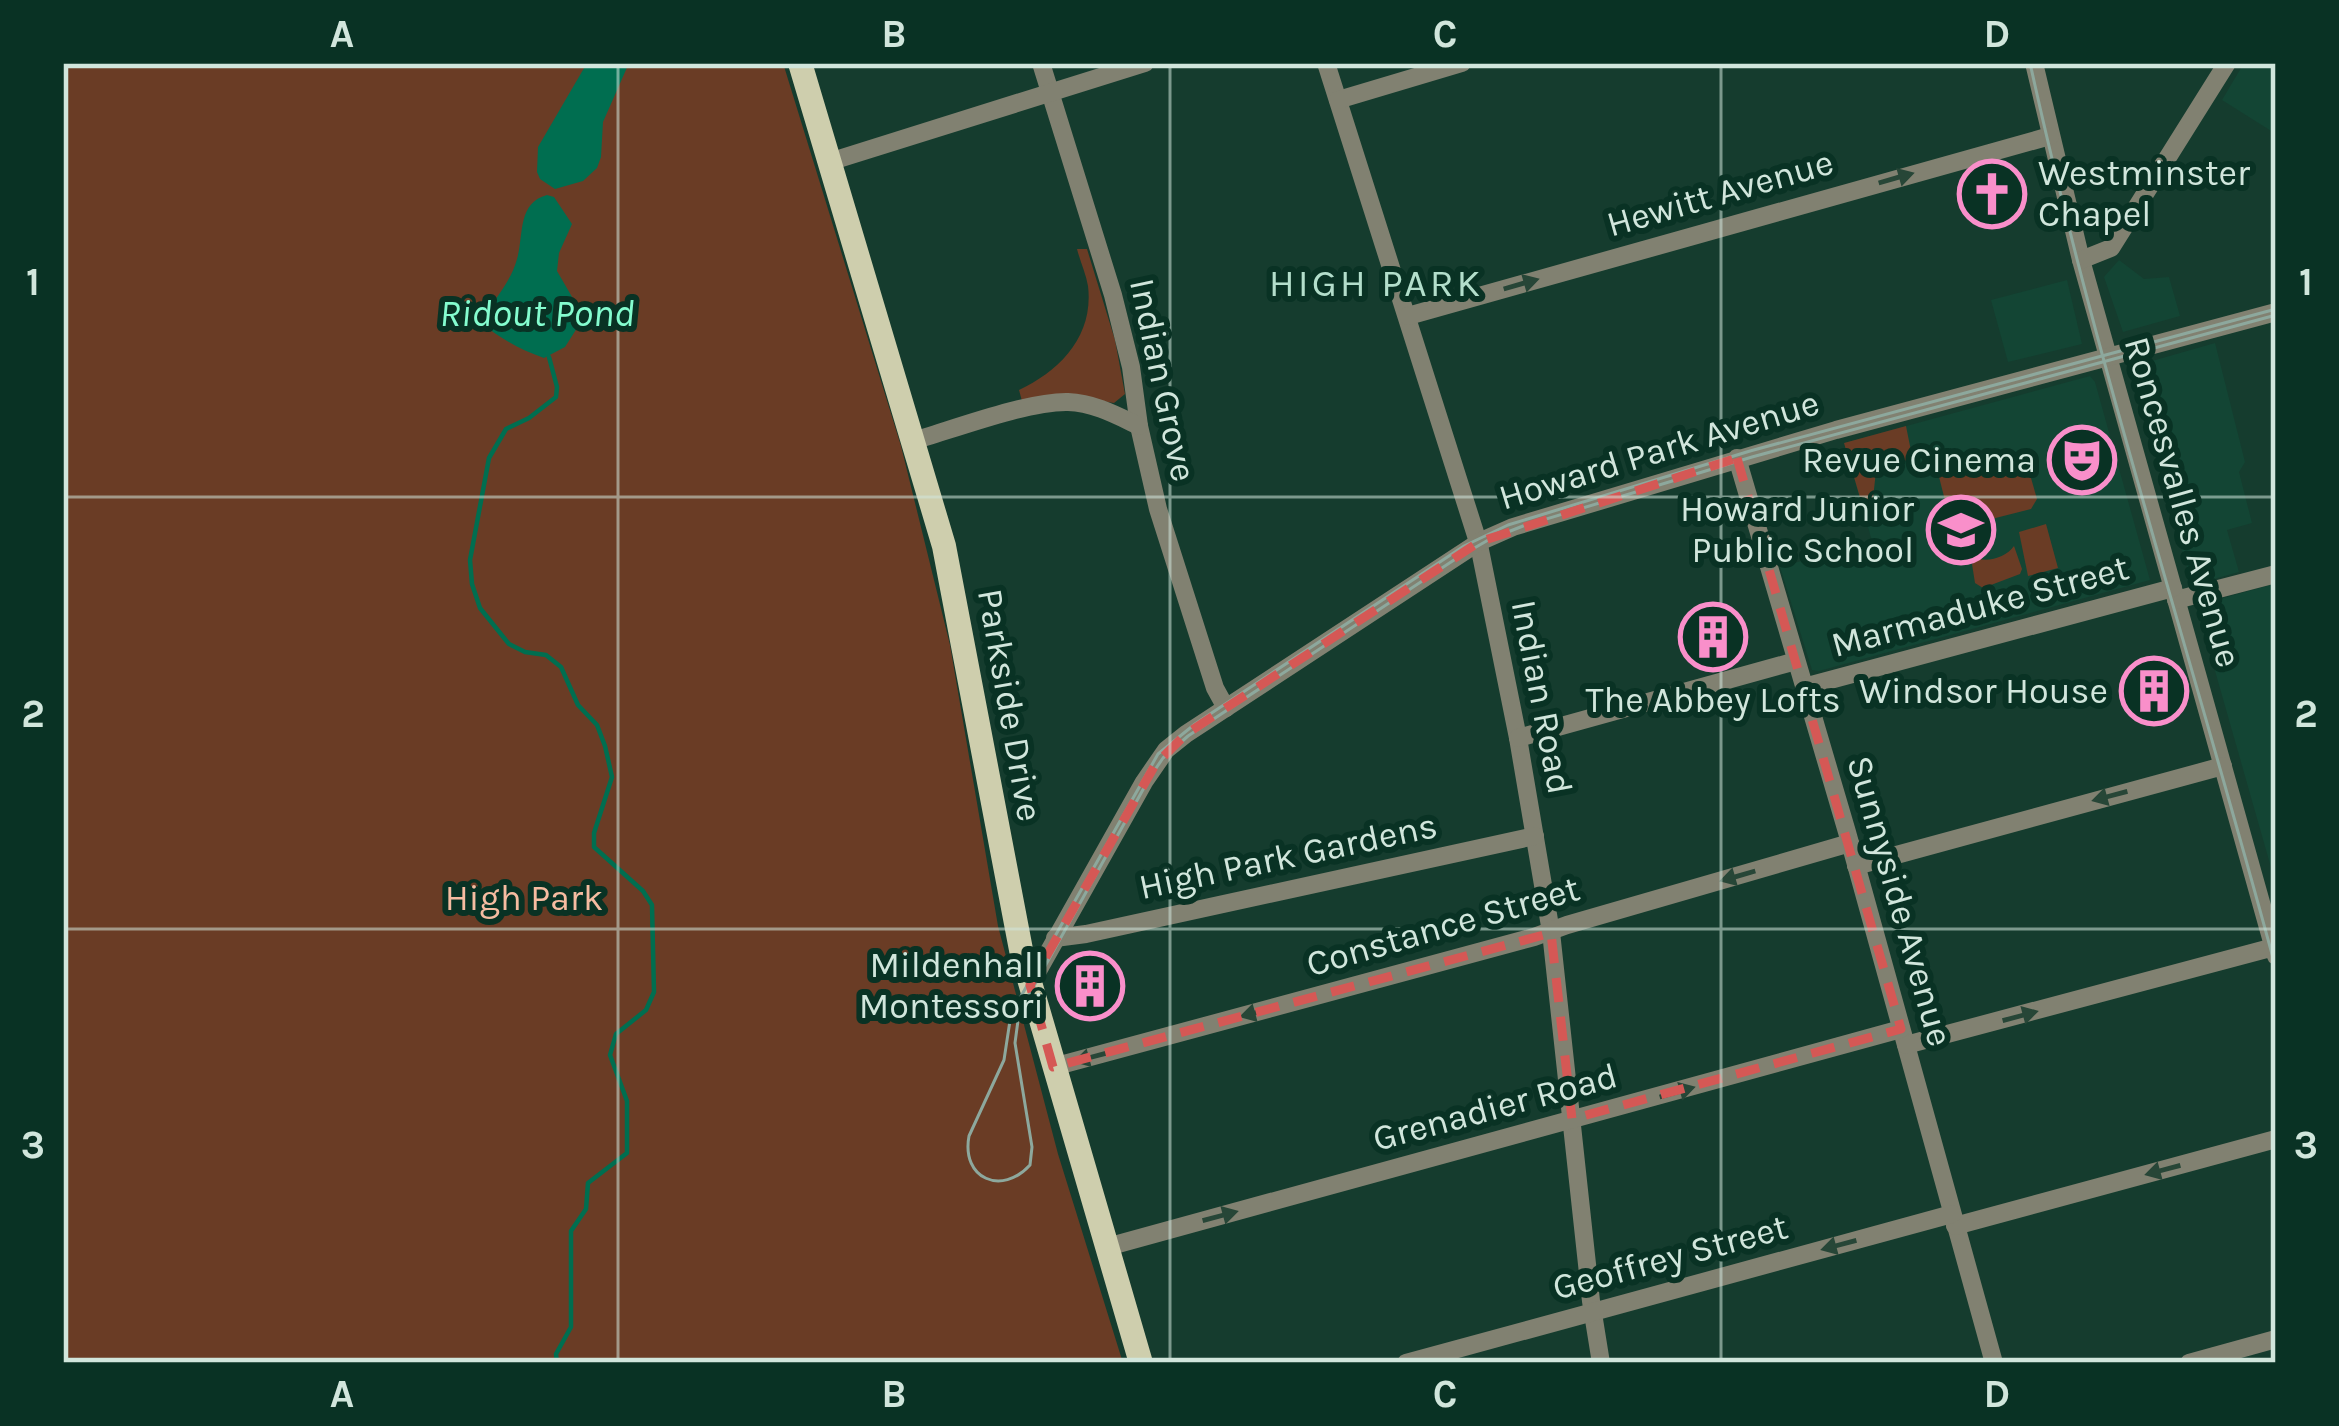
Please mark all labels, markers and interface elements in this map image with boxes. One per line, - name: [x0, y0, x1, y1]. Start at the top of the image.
- text: A: [330, 11, 354, 57]
- text: B: [881, 11, 907, 57]
- text: C: [1433, 11, 1457, 57]
- text: D: [1984, 11, 2010, 57]
- street label: Hewitt Avenue: [1602, 141, 1838, 245]
- place label: Westminster Chapel: [2038, 152, 2251, 235]
- church icon: Westminster Chapel: [1957, 159, 2027, 229]
- one-way arrow: [1878, 168, 1915, 186]
- text: 1: [26, 259, 40, 305]
- text: 1: [2299, 259, 2313, 305]
- district label: HIGH PARK: [1269, 260, 1483, 306]
- one-way arrow: [1503, 274, 1539, 292]
- street label: Indian Grove: [1121, 275, 1205, 485]
- water label: Ridout Pond: [439, 290, 635, 336]
- street label: Roncesvalles Avenue: [2116, 332, 2250, 672]
- street label: Howard Park Avenue: [1494, 381, 1824, 519]
- theatre icon: Revue Cinema: [2047, 425, 2117, 495]
- place label: Revue Cinema: [1802, 439, 2036, 481]
- place label: Howard Junior Public School: [1680, 488, 1915, 571]
- school or university icon: Howard Junior Public School: [1926, 495, 1996, 565]
- street label: Marmaduke Street: [1827, 546, 2133, 666]
- street label: Parkside Drive: [969, 586, 1051, 824]
- street label: Indian Road: [1503, 596, 1581, 798]
- building icon: The Abbey Lofts: [1678, 602, 1748, 672]
- building icon: Windsor House: [2119, 656, 2189, 726]
- place label: Windsor House: [1859, 670, 2108, 712]
- place label: The Abbey Lofts: [1585, 679, 1841, 721]
- text: 2: [21, 691, 45, 737]
- text: 2: [2294, 691, 2318, 737]
- street label: Sunnyside Avenue: [1838, 751, 1962, 1051]
- one-way arrow: [2091, 788, 2128, 807]
- street label: High Park Gardens: [1135, 804, 1441, 908]
- street label: Constance Street: [1302, 867, 1584, 985]
- one-way arrow: [1719, 868, 1756, 886]
- park label: High Park: [445, 877, 603, 919]
- place label: Mildenhall Montessori: [859, 944, 1044, 1027]
- building icon: Mildenhall Montessori: [1055, 951, 1125, 1021]
- one-way arrow: [1240, 1004, 1277, 1023]
- one-way arrow: [2001, 1005, 2038, 1024]
- one-way arrow: [1073, 1049, 1110, 1068]
- street label: Grenadier Road: [1368, 1054, 1622, 1160]
- one-way arrow: [1659, 1081, 1696, 1100]
- text: 3: [21, 1122, 45, 1168]
- text: 3: [2294, 1122, 2318, 1168]
- one-way arrow: [2144, 1162, 2181, 1180]
- street label: Geoffrey Street: [1548, 1205, 1792, 1309]
- one-way arrow: [1202, 1206, 1238, 1224]
- one-way arrow: [1820, 1236, 1857, 1255]
- text: A: [330, 1371, 354, 1417]
- text: B: [881, 1371, 907, 1417]
- text: C: [1433, 1371, 1457, 1417]
- text: D: [1984, 1371, 2010, 1417]

